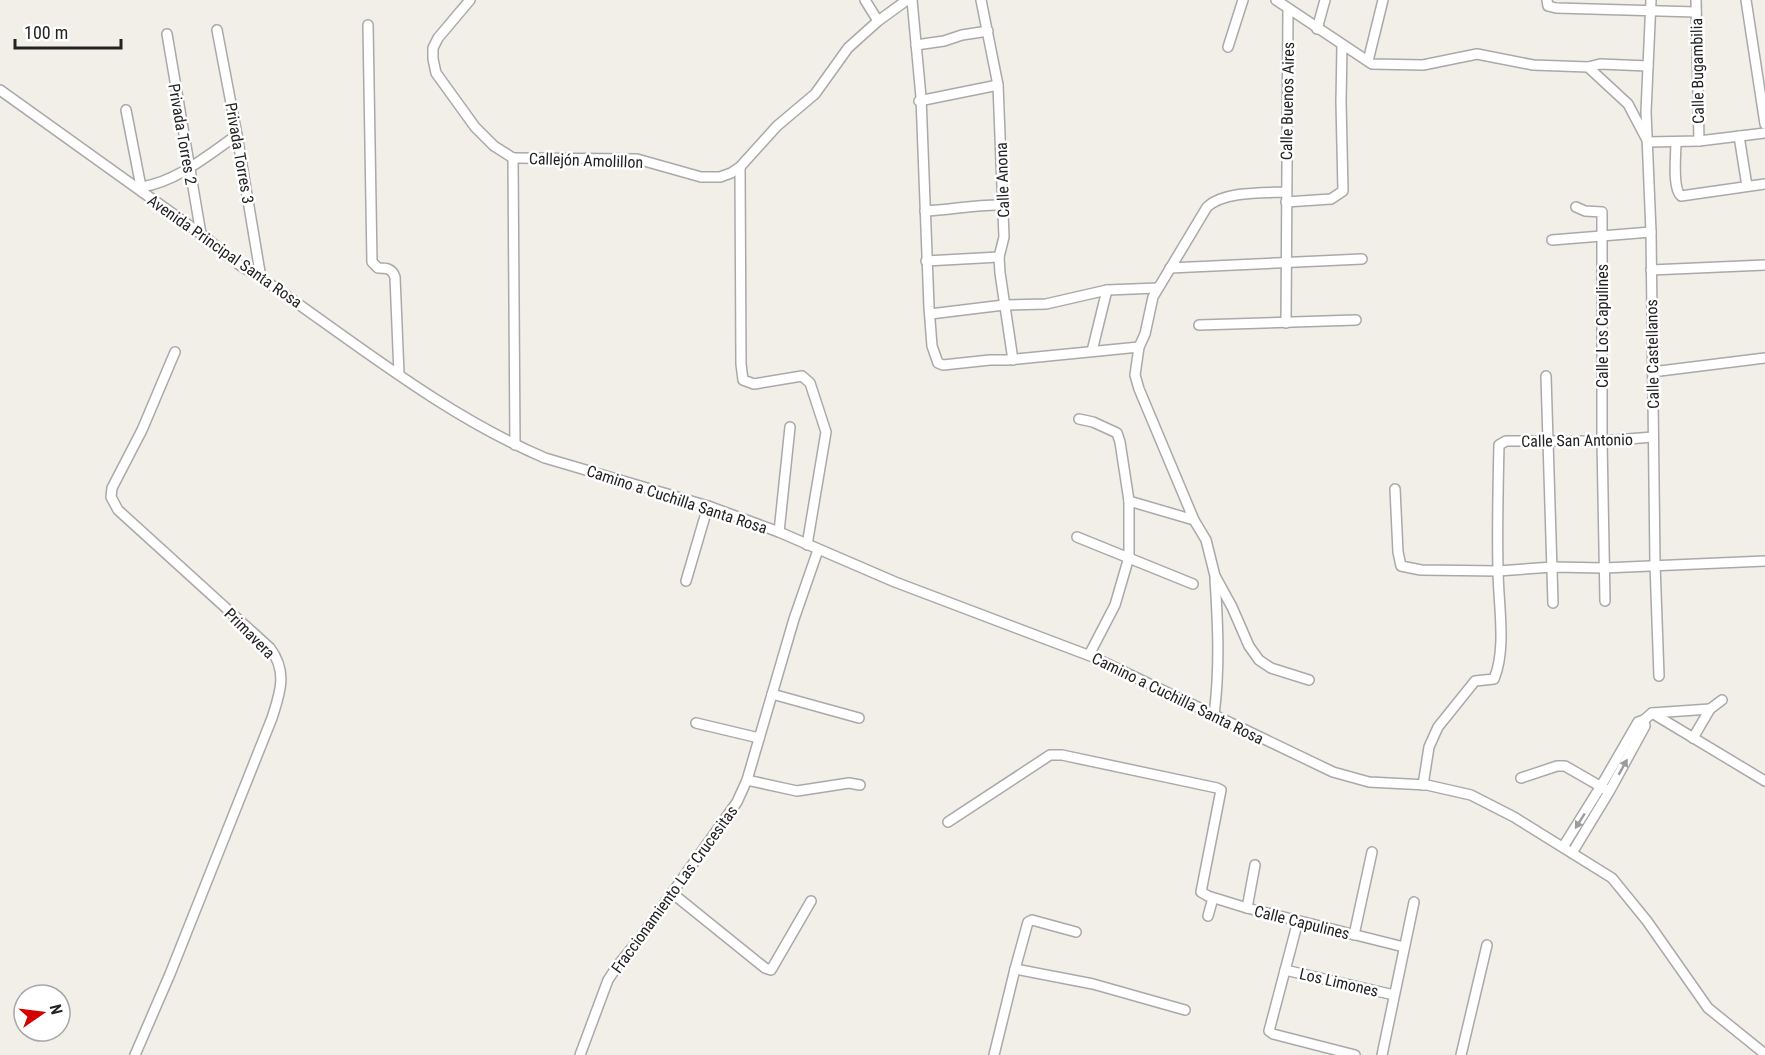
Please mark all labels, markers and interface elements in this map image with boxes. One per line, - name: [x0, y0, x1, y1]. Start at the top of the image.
- scale bar: [15, 12, 122, 50]
- street label: Calle Bugambilia: [1687, 18, 1708, 124]
- text: 100 m: [24, 22, 68, 43]
- street label: Calle Buenos Aires: [1277, 42, 1298, 160]
- street label: Privada Torres 2: [164, 82, 201, 186]
- street label: Privada Torres 3: [221, 101, 258, 205]
- street label: Calle Anona: [992, 142, 1013, 218]
- street label: Callejón Amolillon: [528, 149, 643, 172]
- street label: Avenida Principal Santa Rosa: [144, 191, 306, 312]
- street label: Calle Los Capulines: [1593, 264, 1612, 388]
- street label: Calle Castellanos: [1642, 299, 1663, 409]
- street label: Calle San Antonio: [1521, 430, 1633, 451]
- street label: Camino a Cuchilla Santa Rosa: [584, 461, 770, 538]
- street label: Primavera: [220, 604, 279, 663]
- street label: Camino a Cuchilla Santa Rosa: [1089, 649, 1267, 748]
- one-way arrow: [1618, 758, 1628, 775]
- street label: Fraccionamiento Las Crucesitas: [607, 802, 742, 977]
- one-way arrow: [1574, 812, 1585, 829]
- street label: Calle Capulines: [1252, 901, 1351, 943]
- street label: Los Limones: [1298, 964, 1380, 1001]
- north arrow: [12, 983, 72, 1043]
- text: N: [46, 1002, 66, 1017]

